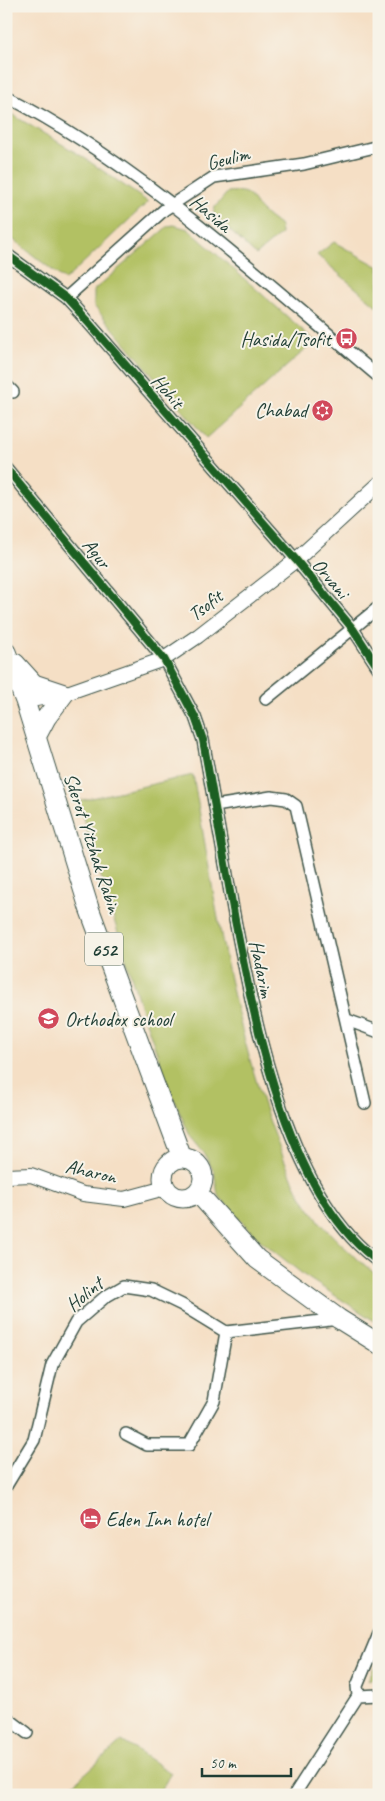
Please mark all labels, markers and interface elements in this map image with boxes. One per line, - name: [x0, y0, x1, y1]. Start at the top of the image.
- street label: Geulim: [204, 141, 254, 176]
- street label: Hasida: [185, 189, 238, 239]
- place label: Hasida/Tsofit: [241, 327, 333, 352]
- bus stop icon: Hasida/Tsofit: [335, 327, 359, 351]
- street label: Hohit: [146, 369, 191, 416]
- place label: Chabad: [255, 398, 310, 423]
- synagogue icon: Chabad: [311, 398, 335, 422]
- street label: Agur: [77, 533, 117, 575]
- street label: Orvani: [307, 553, 356, 605]
- street label: Tsofit: [183, 583, 230, 627]
- street label: Sderot Yitzhak Rabin: [58, 770, 127, 917]
- road number: 652: [85, 932, 123, 966]
- street label: Hadarim: [244, 938, 279, 1001]
- school or university icon: Orthodox school: [37, 1007, 61, 1031]
- place label: Orthodox school: [65, 1007, 176, 1032]
- street label: Aharon: [63, 1154, 120, 1190]
- street label: Holint: [61, 1269, 111, 1317]
- hotel icon: Eden Inn hotel: [78, 1507, 102, 1531]
- place label: Eden Inn hotel: [106, 1507, 212, 1532]
- scale bar: [202, 1746, 291, 1778]
- text: 50 m: [210, 1754, 237, 1773]

